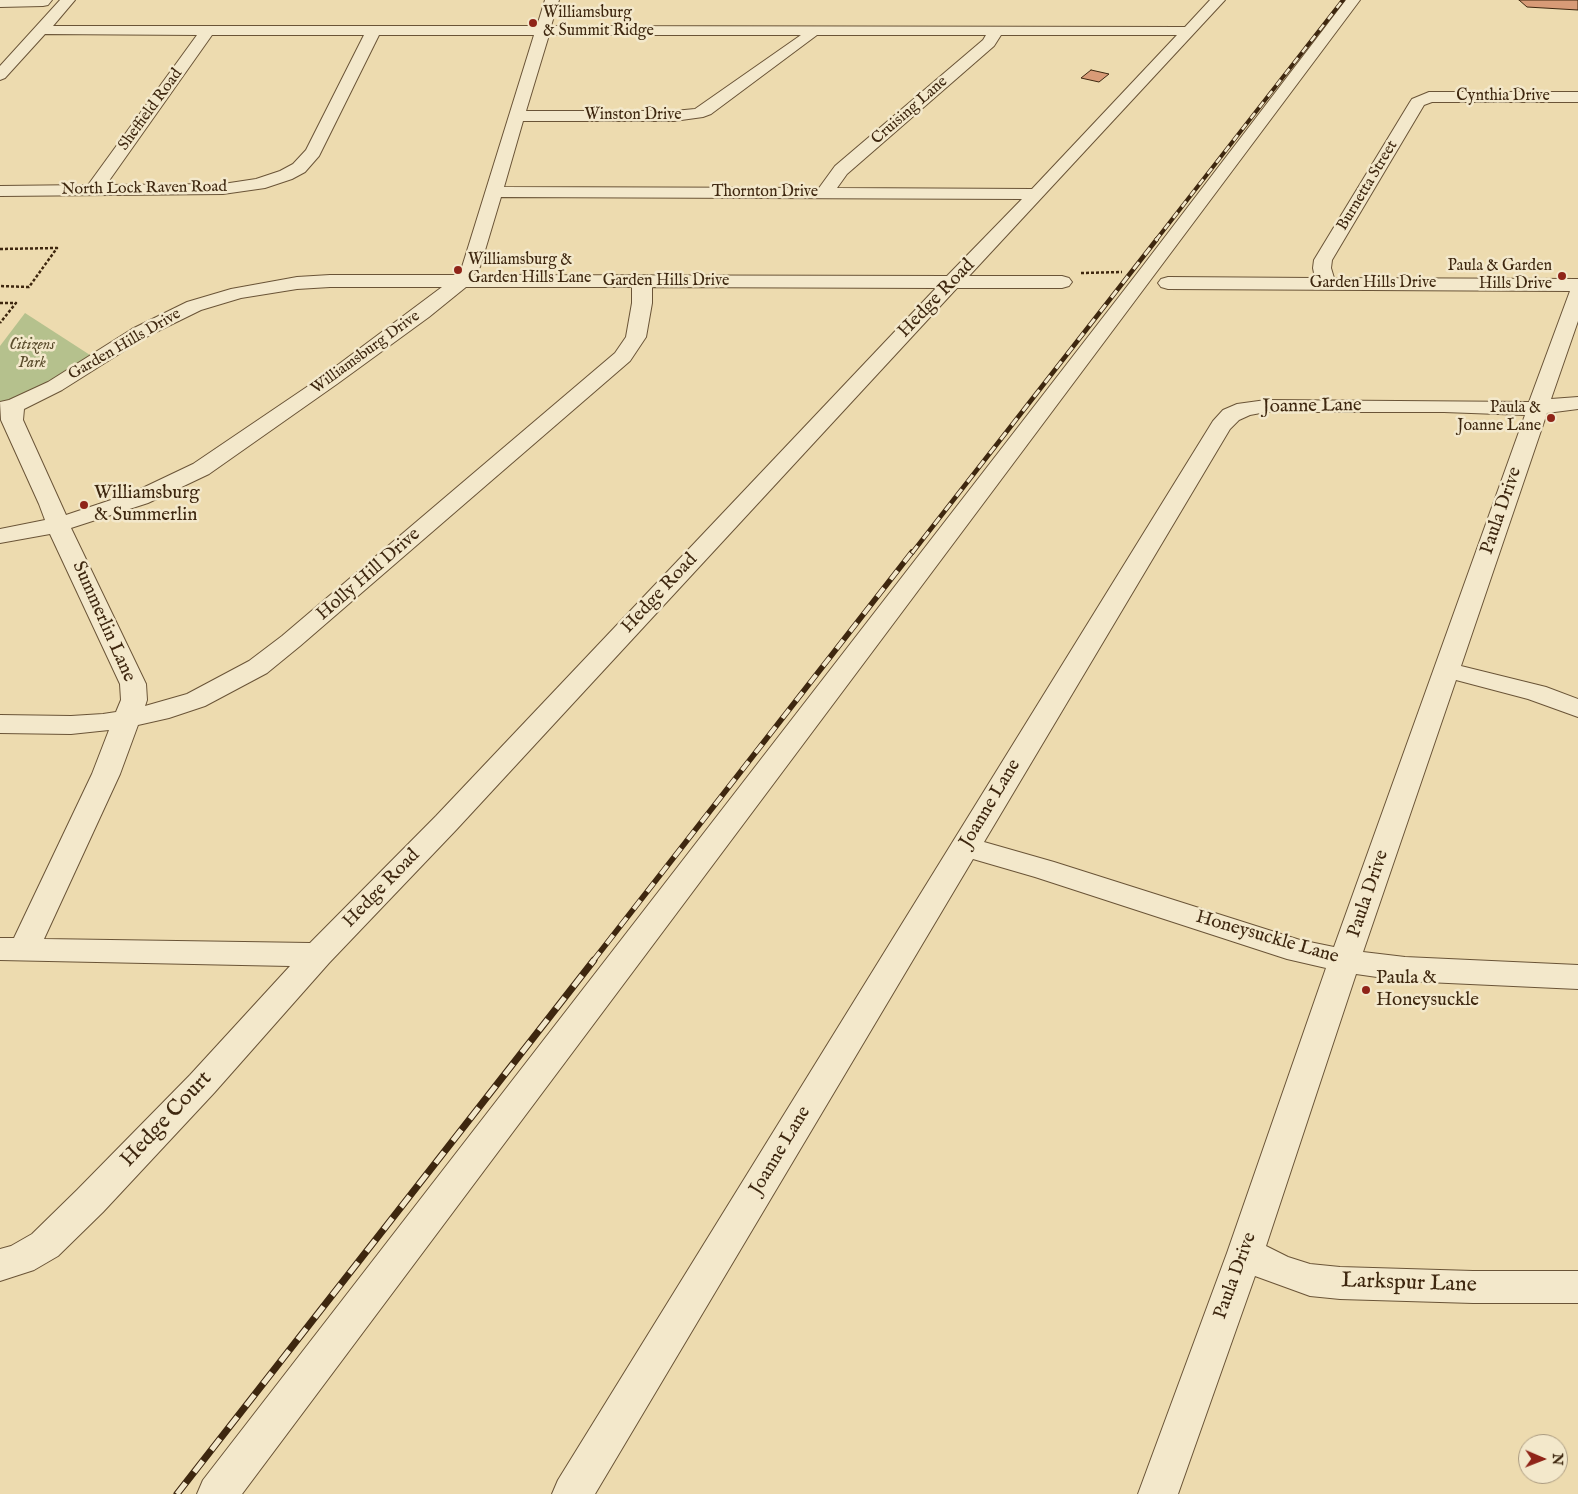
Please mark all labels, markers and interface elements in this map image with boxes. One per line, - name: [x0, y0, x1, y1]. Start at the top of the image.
- place label: Williamsburg & Summit Ridge: [543, 4, 654, 42]
- marker: Williamsburg & Summit Ridge: [527, 17, 539, 29]
- street label: Sheffield Road: [115, 65, 187, 155]
- street label: Cruising Lane: [868, 73, 952, 149]
- street label: Cynthia Drive: [1456, 87, 1550, 107]
- street label: Winston Drive: [585, 106, 681, 126]
- street label: Burnetta Street: [1334, 137, 1402, 235]
- street label: North Lock Raven Road: [61, 178, 227, 200]
- street label: Thornton Drive: [712, 183, 818, 203]
- place label: Williamsburg & Garden Hills Lane: [468, 251, 591, 289]
- street label: Hedge Road: [894, 255, 980, 343]
- place label: Paula & Garden Hills Drive: [1447, 257, 1552, 295]
- marker: Williamsburg & Garden Hills Lane: [452, 264, 464, 276]
- marker: Paula & Garden Hills Drive: [1556, 270, 1568, 282]
- street label: Garden Hills Drive: [603, 272, 729, 292]
- street label: Garden Hills Drive: [1310, 274, 1436, 294]
- street label: Garden Hills Drive: [65, 305, 185, 385]
- street label: Williamsburg Drive: [308, 307, 424, 399]
- park label: Citizens Park: [9, 336, 55, 374]
- street label: Joanne Lane: [1262, 395, 1362, 419]
- place label: Paula & Joanne Lane: [1457, 399, 1541, 437]
- marker: Paula & Joanne Lane: [1545, 412, 1557, 424]
- street label: Paula Drive: [1476, 464, 1528, 558]
- place label: Williamsburg & Summerlin: [94, 483, 199, 527]
- marker: Williamsburg & Summerlin: [78, 499, 90, 511]
- street label: Holly Hill Drive: [312, 524, 426, 626]
- street label: Hedge Road: [617, 549, 703, 639]
- street label: Summerlin Lane: [66, 558, 140, 686]
- street label: Joanne Lane: [956, 756, 1026, 852]
- street label: Hedge Road: [339, 845, 425, 933]
- street label: Paula Drive: [1343, 847, 1395, 941]
- street label: Honeysuckle Lane: [1193, 907, 1341, 969]
- place label: Paula & Honeysuckle: [1376, 968, 1479, 1012]
- marker: Paula & Honeysuckle: [1360, 984, 1372, 996]
- street label: Hedge Court: [116, 1066, 218, 1174]
- street label: Joanne Lane: [746, 1103, 816, 1199]
- street label: Paula Drive: [1210, 1229, 1262, 1323]
- street label: Larkspur Lane: [1341, 1268, 1477, 1300]
- north arrow: [1518, 1434, 1568, 1484]
- text: N: [1548, 1453, 1566, 1465]

